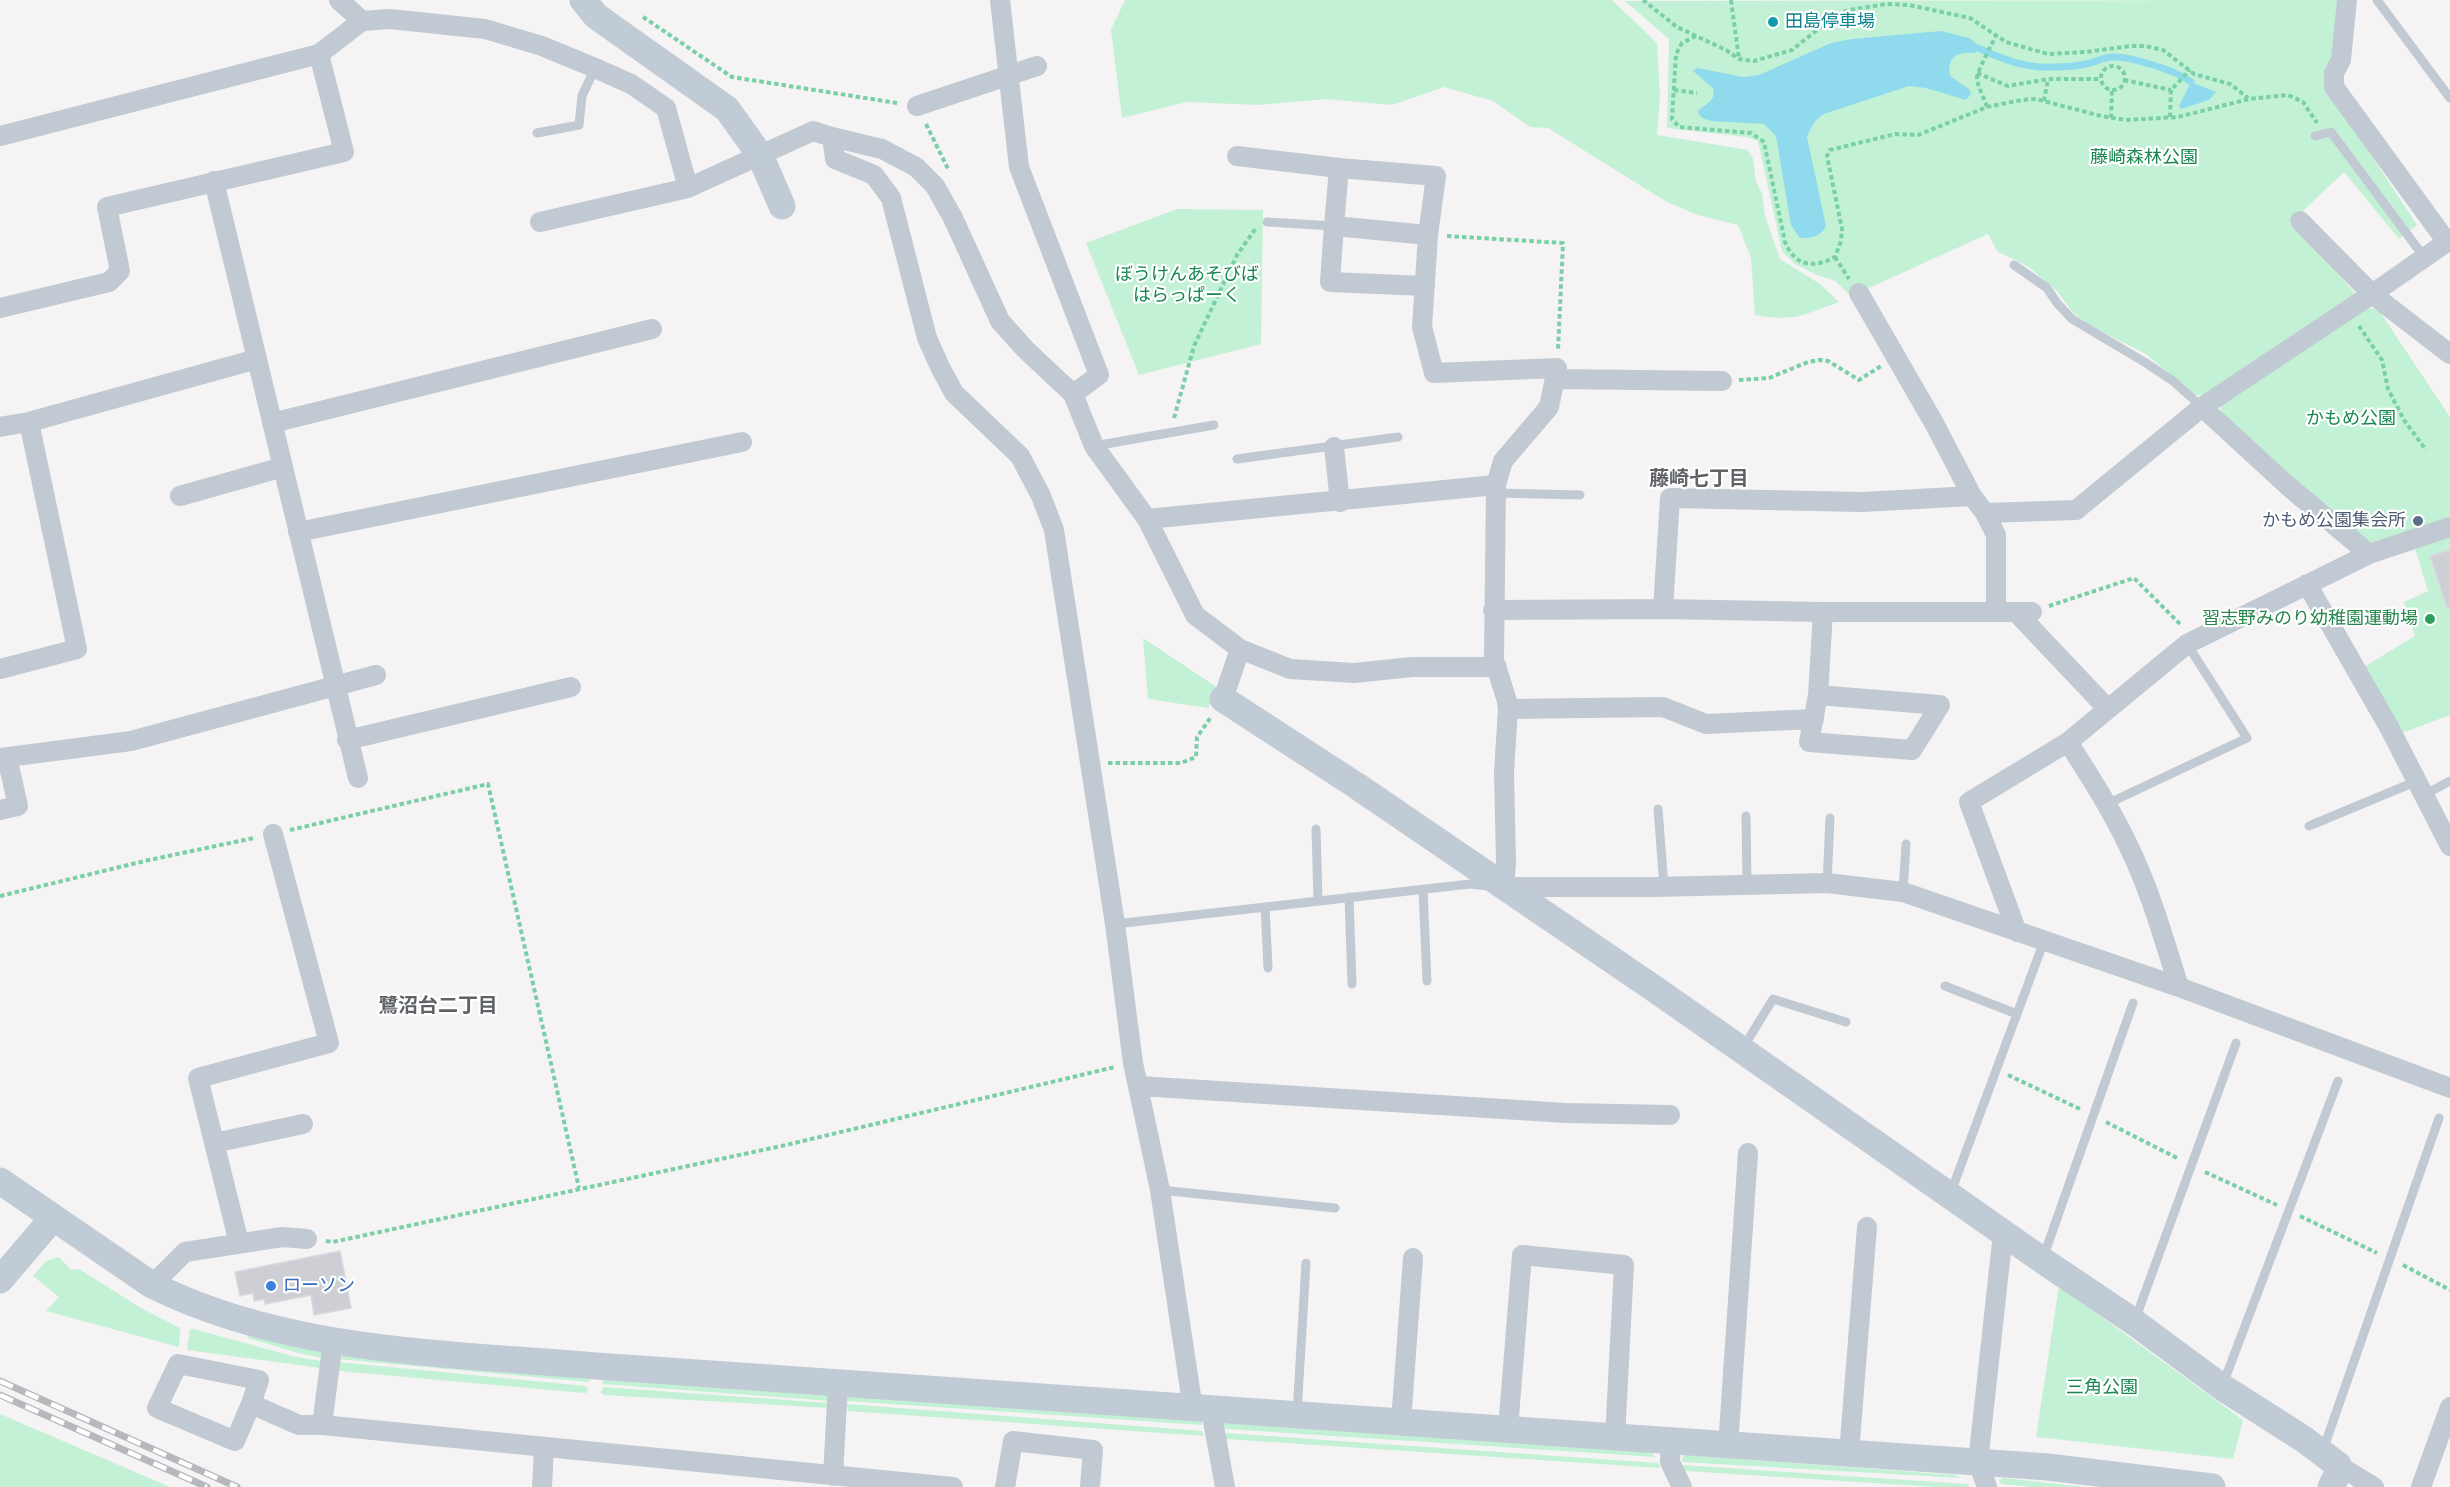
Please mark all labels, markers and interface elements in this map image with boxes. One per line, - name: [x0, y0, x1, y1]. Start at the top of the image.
- place label: 田島停車場: [1785, 11, 1875, 33]
- marker: 田島停車場: [1766, 15, 1780, 29]
- park label: 藤崎森林公園: [2090, 147, 2198, 169]
- park label: ぼうけんあそびば はらっぱーく: [1115, 264, 1259, 306]
- park label: かもめ公園: [2306, 408, 2396, 430]
- district label: 藤崎七丁目: [1649, 468, 1749, 492]
- place label: かもめ公園集会所: [2262, 510, 2406, 532]
- marker: かもめ公園集会所: [2411, 514, 2425, 528]
- place label: 習志野みのり幼稚園運動場: [2202, 608, 2418, 630]
- marker: 習志野みのり幼稚園運動場: [2423, 612, 2437, 626]
- district label: 鷺沼台二丁目: [378, 995, 498, 1019]
- place label: ローソン: [283, 1275, 355, 1297]
- marker: ローソン: [264, 1279, 278, 1293]
- park label: 三角公園: [2066, 1377, 2138, 1399]

